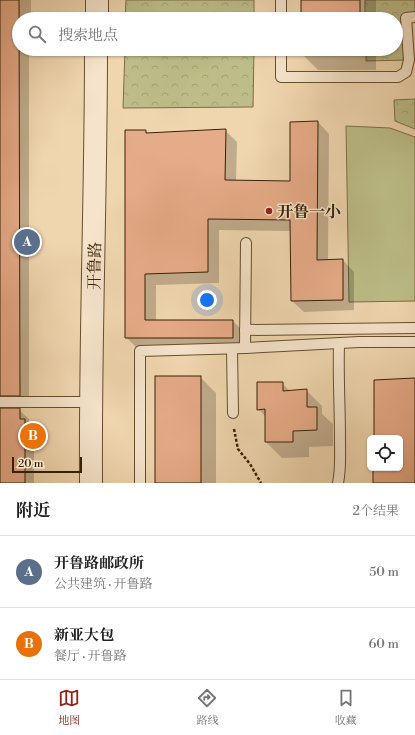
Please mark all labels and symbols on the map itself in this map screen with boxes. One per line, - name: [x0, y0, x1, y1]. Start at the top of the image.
- place label: 开鲁一小: [277, 202, 341, 222]
- marker: 开鲁一小: [264, 206, 274, 216]
- pin: A: [14, 227, 40, 257]
- street label: 开鲁路: [85, 242, 105, 290]
- your location: [197, 290, 217, 310]
- pin: B: [20, 421, 46, 451]
- scale bar: [12, 455, 82, 474]

